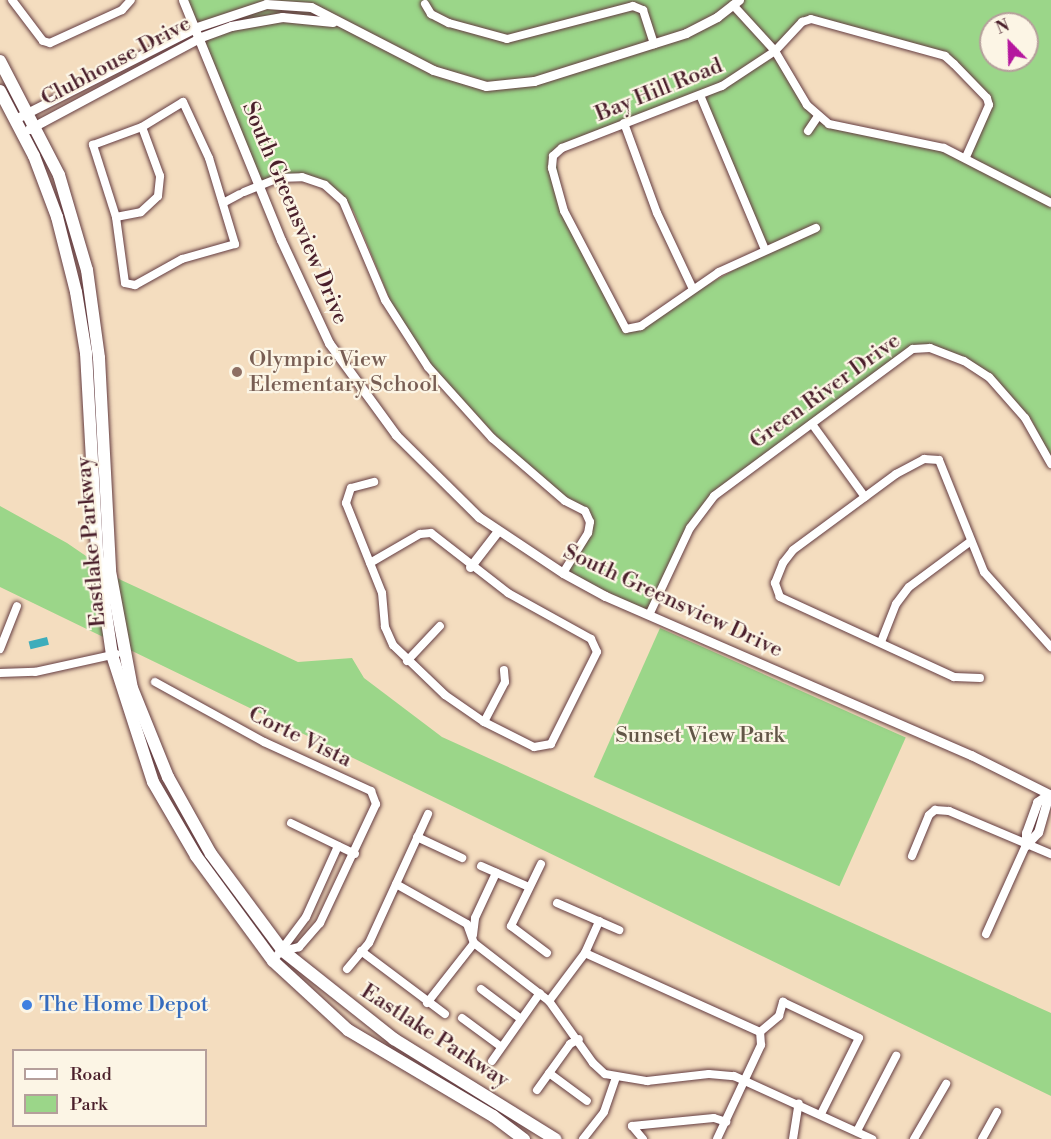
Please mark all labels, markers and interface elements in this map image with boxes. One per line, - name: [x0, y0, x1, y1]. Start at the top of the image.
- street label: Clubhouse Drive: [37, 10, 195, 112]
- north arrow: [979, 12, 1039, 72]
- text: N: [993, 16, 1012, 39]
- street label: Bay Hill Road: [591, 52, 727, 128]
- street label: South Greensview Drive: [236, 98, 354, 328]
- street label: Green River Drive: [745, 328, 905, 454]
- place label: Olympic View Elementary School: [249, 346, 438, 398]
- marker: Olympic View Elementary School: [230, 365, 244, 379]
- street label: Eastlake Parkway: [70, 455, 112, 629]
- street label: South Greensview Drive: [559, 539, 787, 663]
- street label: Corte Vista: [244, 701, 356, 773]
- park label: Sunset View Park: [615, 723, 785, 749]
- street label: Eastlake Parkway: [356, 978, 514, 1094]
- place label: The Home Depot: [39, 992, 209, 1018]
- marker: The Home Depot: [20, 998, 34, 1012]
- legend: [12, 1049, 207, 1127]
- text: Road: [70, 1063, 112, 1086]
- text: Park: [70, 1093, 107, 1116]

